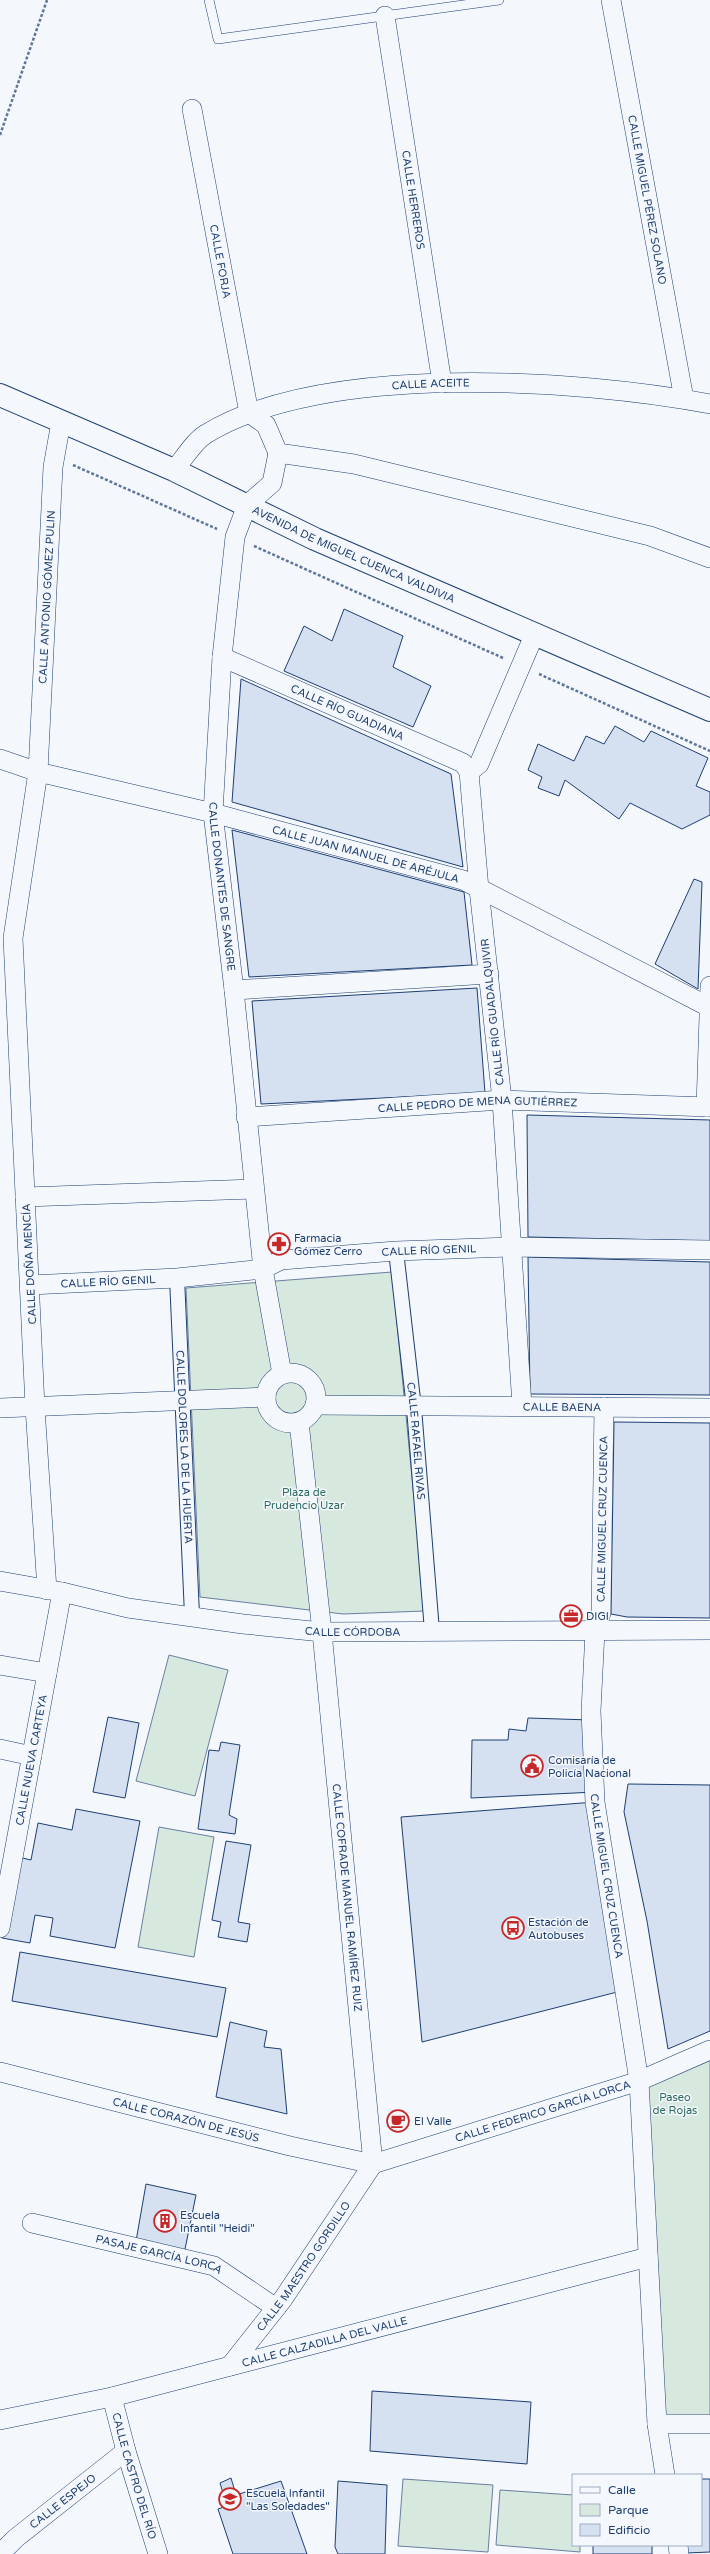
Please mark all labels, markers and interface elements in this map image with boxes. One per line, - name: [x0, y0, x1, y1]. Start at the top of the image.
- street label: CALLE MIGUEL PÉREZ SOLANO: [625, 114, 669, 286]
- street label: CALLE HERREROS: [399, 149, 427, 251]
- street label: CALLE FORJA: [207, 223, 233, 300]
- street label: CALLE ACEITE: [391, 376, 470, 392]
- street label: AVENIDA DE MIGUEL CUENCA VALDIVIA: [250, 503, 457, 606]
- street label: CALLE ANTONIO GÓMEZ PULIN: [36, 510, 58, 684]
- street label: CALLE RÍO GUADIANA: [288, 682, 406, 743]
- street label: CALLE DONANTES DE SANGRE: [206, 801, 238, 972]
- street label: CALLE JUAN MANUEL DE ARÉJULA: [271, 823, 461, 886]
- street label: CALLE RÍO GUADALQUIVIR: [477, 938, 507, 1086]
- street label: CALLE PEDRO DE MENA GUTIÉRREZ: [377, 1094, 578, 1115]
- street label: CALLE DOÑA MENCÍA: [19, 1203, 39, 1325]
- pharmacy icon: Farmacia Gómez Cerro: [266, 1231, 292, 1257]
- place label: Farmacia Gómez Cerro: [294, 1232, 363, 1258]
- street label: CALLE RÍO GENIL: [381, 1242, 477, 1259]
- street label: CALLE RÍO GENIL: [60, 1273, 156, 1291]
- street label: CALLE DOLORES LA DE LA HUERTA: [173, 1350, 195, 1544]
- street label: CALLE RAFAEL RIVAS: [404, 1381, 427, 1501]
- street label: CALLE BAENA: [523, 1401, 601, 1414]
- street label: CALLE MIGUEL CRUZ CUENCA: [595, 1436, 610, 1602]
- park label: Plaza de Prudencio Uzar: [264, 1486, 345, 1512]
- office icon: DIGI: [558, 1603, 584, 1629]
- place label: DIGI: [586, 1610, 609, 1623]
- street label: CALLE CÓRDOBA: [304, 1624, 401, 1639]
- street label: CALLE NUEVA CARTEYA: [13, 1693, 50, 1826]
- public building icon: Comisaría de Policía Nacional: [519, 1753, 545, 1779]
- place label: Comisaría de Policía Nacional: [548, 1754, 631, 1780]
- street label: CALLE COFRADE MANUEL RAMÍREZ RUIZ: [330, 1783, 364, 2012]
- street label: CALLE MIGUEL CRUZ CUENCA: [588, 1793, 626, 1959]
- bus stop icon: Estación de Autobuses: [500, 1915, 526, 1941]
- place label: Estación de Autobuses: [528, 1916, 589, 1942]
- street label: CALLE FEDERICO GARCÍA LORCA: [454, 2078, 632, 2145]
- park label: Paseo de Rojas: [653, 2091, 697, 2117]
- street label: CALLE CORAZÓN DE JESÚS: [111, 2095, 261, 2145]
- cafe icon: El Valle: [385, 2108, 411, 2134]
- place label: El Valle: [414, 2115, 452, 2128]
- street label: CALLE MAESTRO GORDILLO: [254, 2199, 353, 2334]
- building icon: Escuela Infantil "Heidi": [152, 2208, 178, 2234]
- place label: Escuela Infantil "Heidi": [180, 2209, 255, 2235]
- street label: PASAJE GARCÍA LORCA: [94, 2232, 225, 2277]
- street label: CALLE CALZADILLA DEL VALLE: [241, 2314, 409, 2370]
- street label: CALLE CASTRO DEL RÍO: [109, 2411, 159, 2541]
- street label: CALLE ESPEJO: [27, 2471, 99, 2532]
- legend: [572, 2474, 702, 2546]
- text: Calle: [608, 2483, 636, 2497]
- school or university icon: Escuela Infantil "Las Soledades": [217, 2486, 243, 2512]
- place label: Escuela Infantil "Las Soledades": [246, 2487, 330, 2513]
- text: Parque: [608, 2503, 649, 2517]
- text: Edificio: [608, 2523, 650, 2537]

